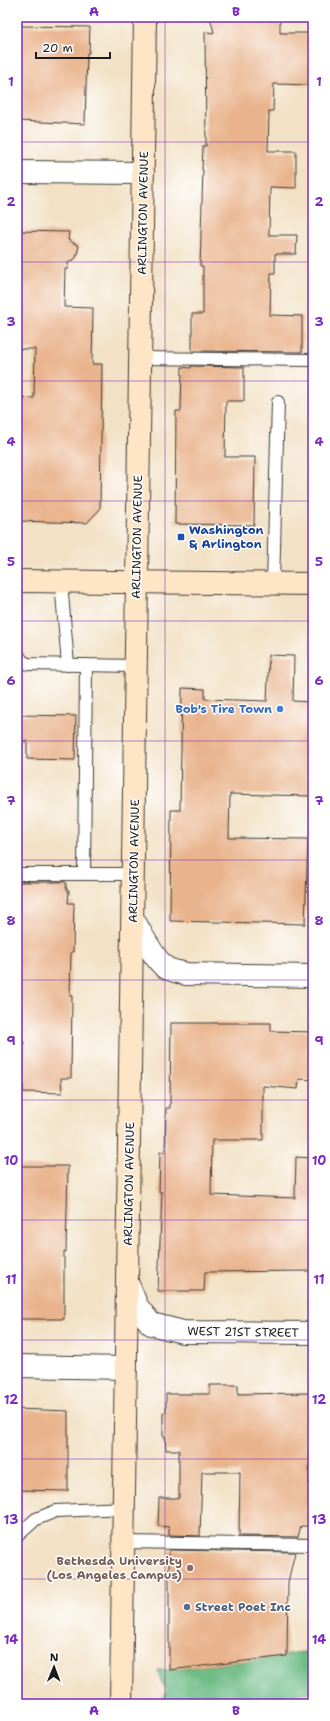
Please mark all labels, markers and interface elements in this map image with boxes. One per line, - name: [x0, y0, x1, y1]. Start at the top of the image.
- text: A: [89, 3, 99, 20]
- text: B: [232, 3, 240, 20]
- scale bar: [36, 34, 110, 60]
- text: 20 m: [42, 40, 73, 56]
- text: 1: [8, 73, 14, 90]
- text: 1: [316, 73, 322, 90]
- street label: ARLINGTON AVENUE: [134, 151, 152, 275]
- text: 2: [6, 193, 16, 210]
- text: 2: [314, 193, 324, 210]
- text: 3: [6, 313, 16, 330]
- text: 3: [314, 313, 324, 330]
- text: 4: [6, 433, 16, 450]
- text: 4: [314, 433, 324, 450]
- street label: ARLINGTON AVENUE: [128, 475, 146, 599]
- place label: Washington & Arlington: [189, 522, 264, 552]
- marker: Washington & Arlington: [176, 532, 186, 542]
- text: 5: [7, 553, 15, 570]
- text: 5: [315, 553, 323, 570]
- text: 6: [6, 672, 16, 689]
- text: 6: [314, 672, 324, 689]
- place label: Bob's Tire Town: [175, 701, 272, 717]
- marker: Bob's Tire Town: [275, 704, 285, 714]
- text: 7: [6, 792, 16, 809]
- text: 7: [314, 792, 324, 809]
- street label: ARLINGTON AVENUE: [125, 799, 143, 923]
- text: 8: [6, 912, 16, 929]
- text: 8: [314, 912, 324, 929]
- text: 9: [6, 1032, 16, 1049]
- text: 9: [314, 1032, 324, 1049]
- street label: ARLINGTON AVENUE: [120, 1122, 138, 1246]
- text: 10: [4, 1152, 18, 1169]
- text: 10: [312, 1152, 326, 1169]
- text: 11: [5, 1271, 17, 1288]
- text: 11: [313, 1271, 325, 1288]
- street label: WEST 21ST STREET: [187, 1323, 300, 1341]
- text: 12: [4, 1391, 18, 1408]
- text: 12: [312, 1391, 326, 1408]
- text: 13: [4, 1511, 18, 1528]
- text: 13: [312, 1511, 326, 1528]
- place label: Bethesda University (Los Angeles Campus): [47, 1553, 182, 1583]
- marker: Bethesda University (Los Angeles Campus): [185, 1563, 195, 1573]
- place label: Street Poet Inc: [195, 1599, 291, 1615]
- marker: Street Poet Inc: [182, 1602, 192, 1612]
- text: 14: [4, 1631, 18, 1648]
- text: 14: [312, 1631, 326, 1648]
- north arrow: [34, 1647, 74, 1687]
- text: N: [50, 1650, 59, 1665]
- text: A: [89, 1702, 99, 1719]
- text: B: [232, 1702, 240, 1719]

